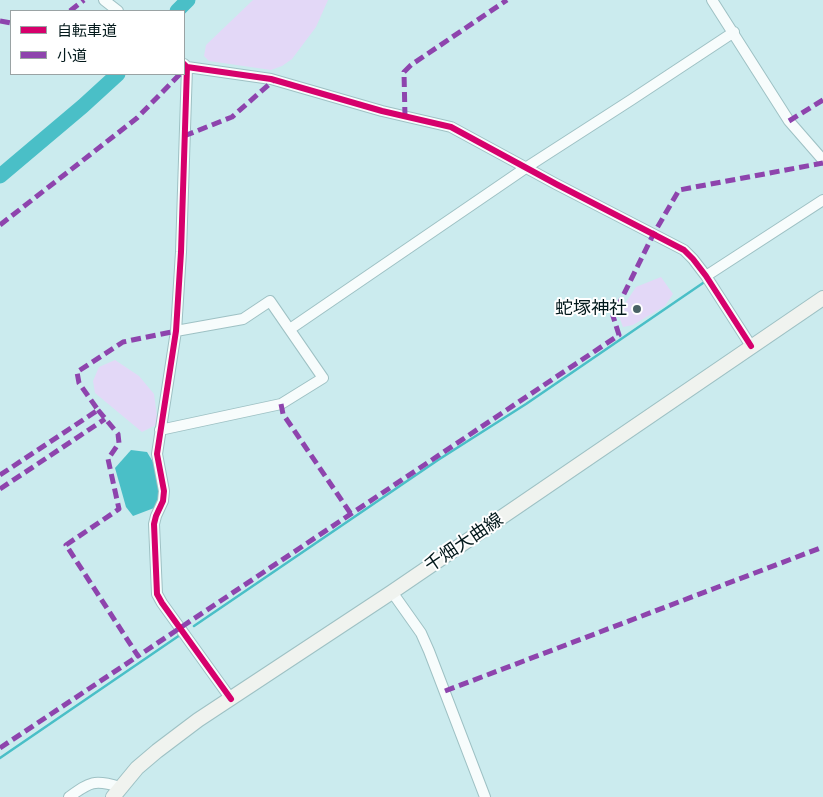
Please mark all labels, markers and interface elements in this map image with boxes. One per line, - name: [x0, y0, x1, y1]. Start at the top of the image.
- legend: [10, 10, 185, 75]
- text: 自転車道: [57, 22, 117, 40]
- text: 小道: [57, 47, 87, 65]
- place label: 蛇塚神社: [555, 298, 627, 320]
- marker: 蛇塚神社: [631, 303, 643, 315]
- street label: 千畑大曲線: [421, 509, 507, 577]

